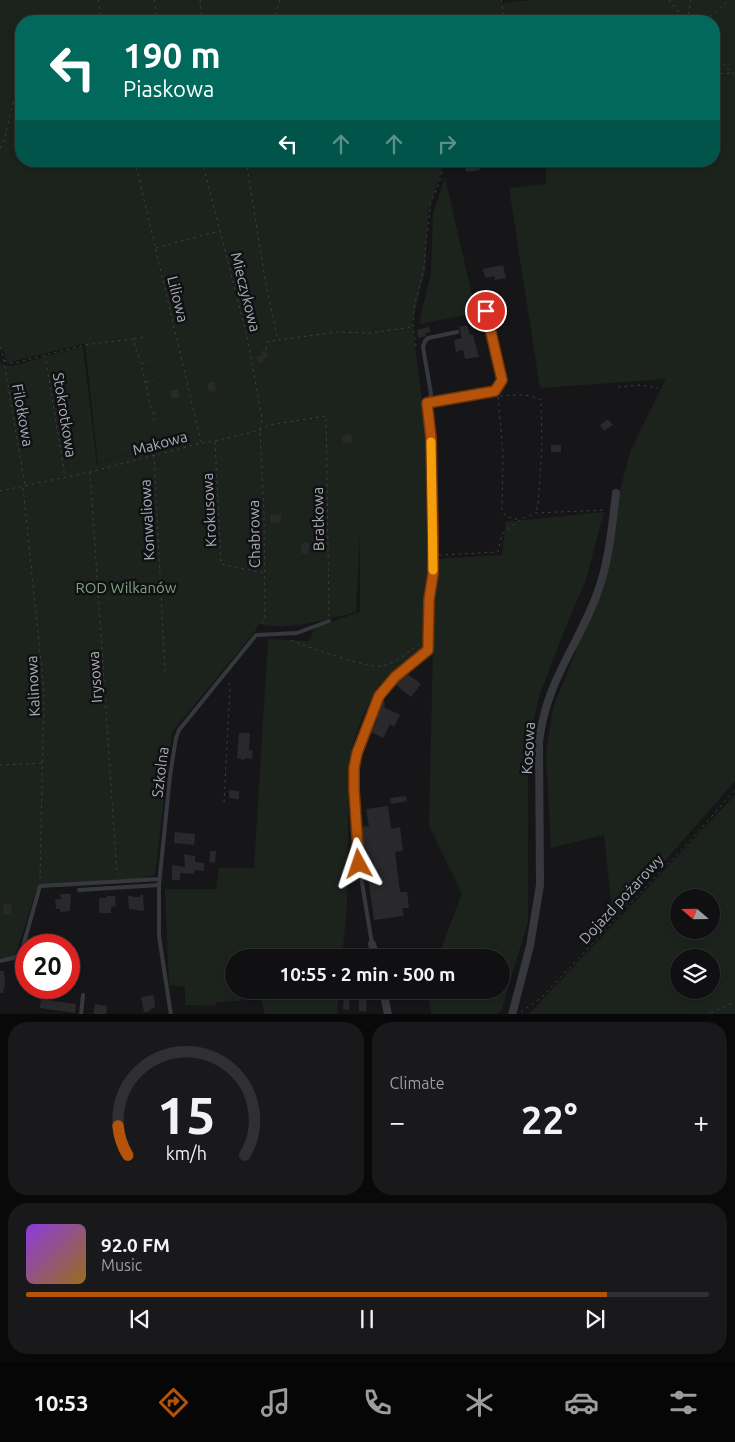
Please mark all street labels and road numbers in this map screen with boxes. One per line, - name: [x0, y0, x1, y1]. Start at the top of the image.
- street label: Mieczykowa: [228, 250, 264, 334]
- street label: Liliowa: [164, 274, 192, 324]
- street label: Stokrotkowa: [50, 371, 80, 459]
- street label: Filołkowa: [9, 382, 37, 448]
- street label: Makowa: [131, 428, 189, 458]
- street label: Krokusowa: [199, 472, 219, 548]
- street label: Konwaliowa: [136, 479, 158, 561]
- street label: Bratkowa: [309, 487, 327, 551]
- street label: Chabrowa: [245, 500, 263, 568]
- street label: Irysowa: [85, 651, 105, 703]
- street label: Kalinowa: [23, 655, 43, 717]
- street label: Kosowa: [518, 721, 538, 775]
- street label: Szkolna: [148, 746, 172, 798]
- street label: Dojazd pożarowy: [575, 851, 667, 947]

